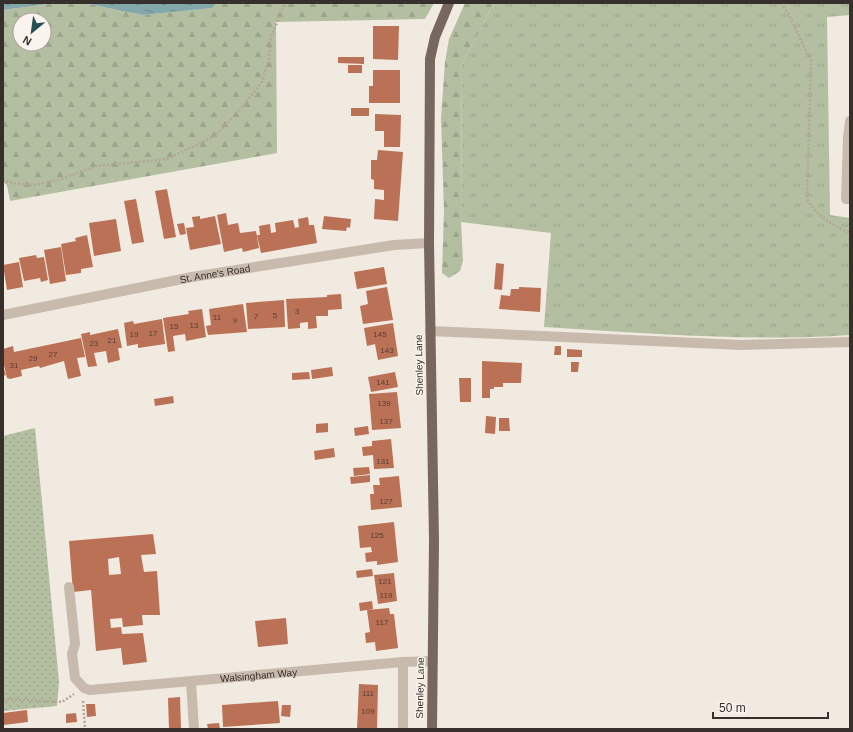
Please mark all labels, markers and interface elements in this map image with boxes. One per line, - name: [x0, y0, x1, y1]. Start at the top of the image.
- north arrow: [12, 12, 52, 52]
- text: N: [21, 34, 34, 48]
- street label: St. Anne's Road: [179, 262, 251, 285]
- house number: 3: [295, 307, 300, 316]
- house number: 5: [273, 311, 278, 320]
- house number: 7: [254, 312, 259, 321]
- house number: 11: [213, 313, 222, 322]
- house number: 9: [233, 316, 238, 325]
- house number: 13: [190, 321, 199, 330]
- house number: 15: [170, 322, 179, 331]
- house number: 17: [149, 329, 158, 338]
- house number: 19: [130, 330, 139, 339]
- house number: 145: [373, 330, 387, 339]
- street label: Shenley Lane: [413, 334, 425, 396]
- house number: 21: [108, 336, 117, 345]
- house number: 23: [90, 339, 99, 348]
- house number: 143: [380, 346, 394, 355]
- house number: 27: [49, 350, 58, 359]
- house number: 29: [29, 354, 38, 363]
- house number: 31: [10, 361, 19, 370]
- house number: 141: [376, 378, 390, 387]
- house number: 139: [377, 399, 391, 408]
- house number: 137: [379, 417, 393, 426]
- house number: 131: [376, 457, 390, 466]
- house number: 127: [379, 497, 393, 506]
- house number: 125: [370, 531, 384, 540]
- house number: 121: [378, 577, 392, 586]
- house number: 119: [380, 591, 393, 600]
- house number: 117: [376, 618, 389, 627]
- street label: Shenley Lane: [414, 657, 426, 719]
- street label: Walsingham Way: [220, 666, 298, 684]
- house number: 111: [362, 689, 375, 698]
- scale bar: [713, 694, 828, 720]
- text: 50 m: [719, 701, 746, 715]
- house number: 109: [361, 707, 375, 716]

